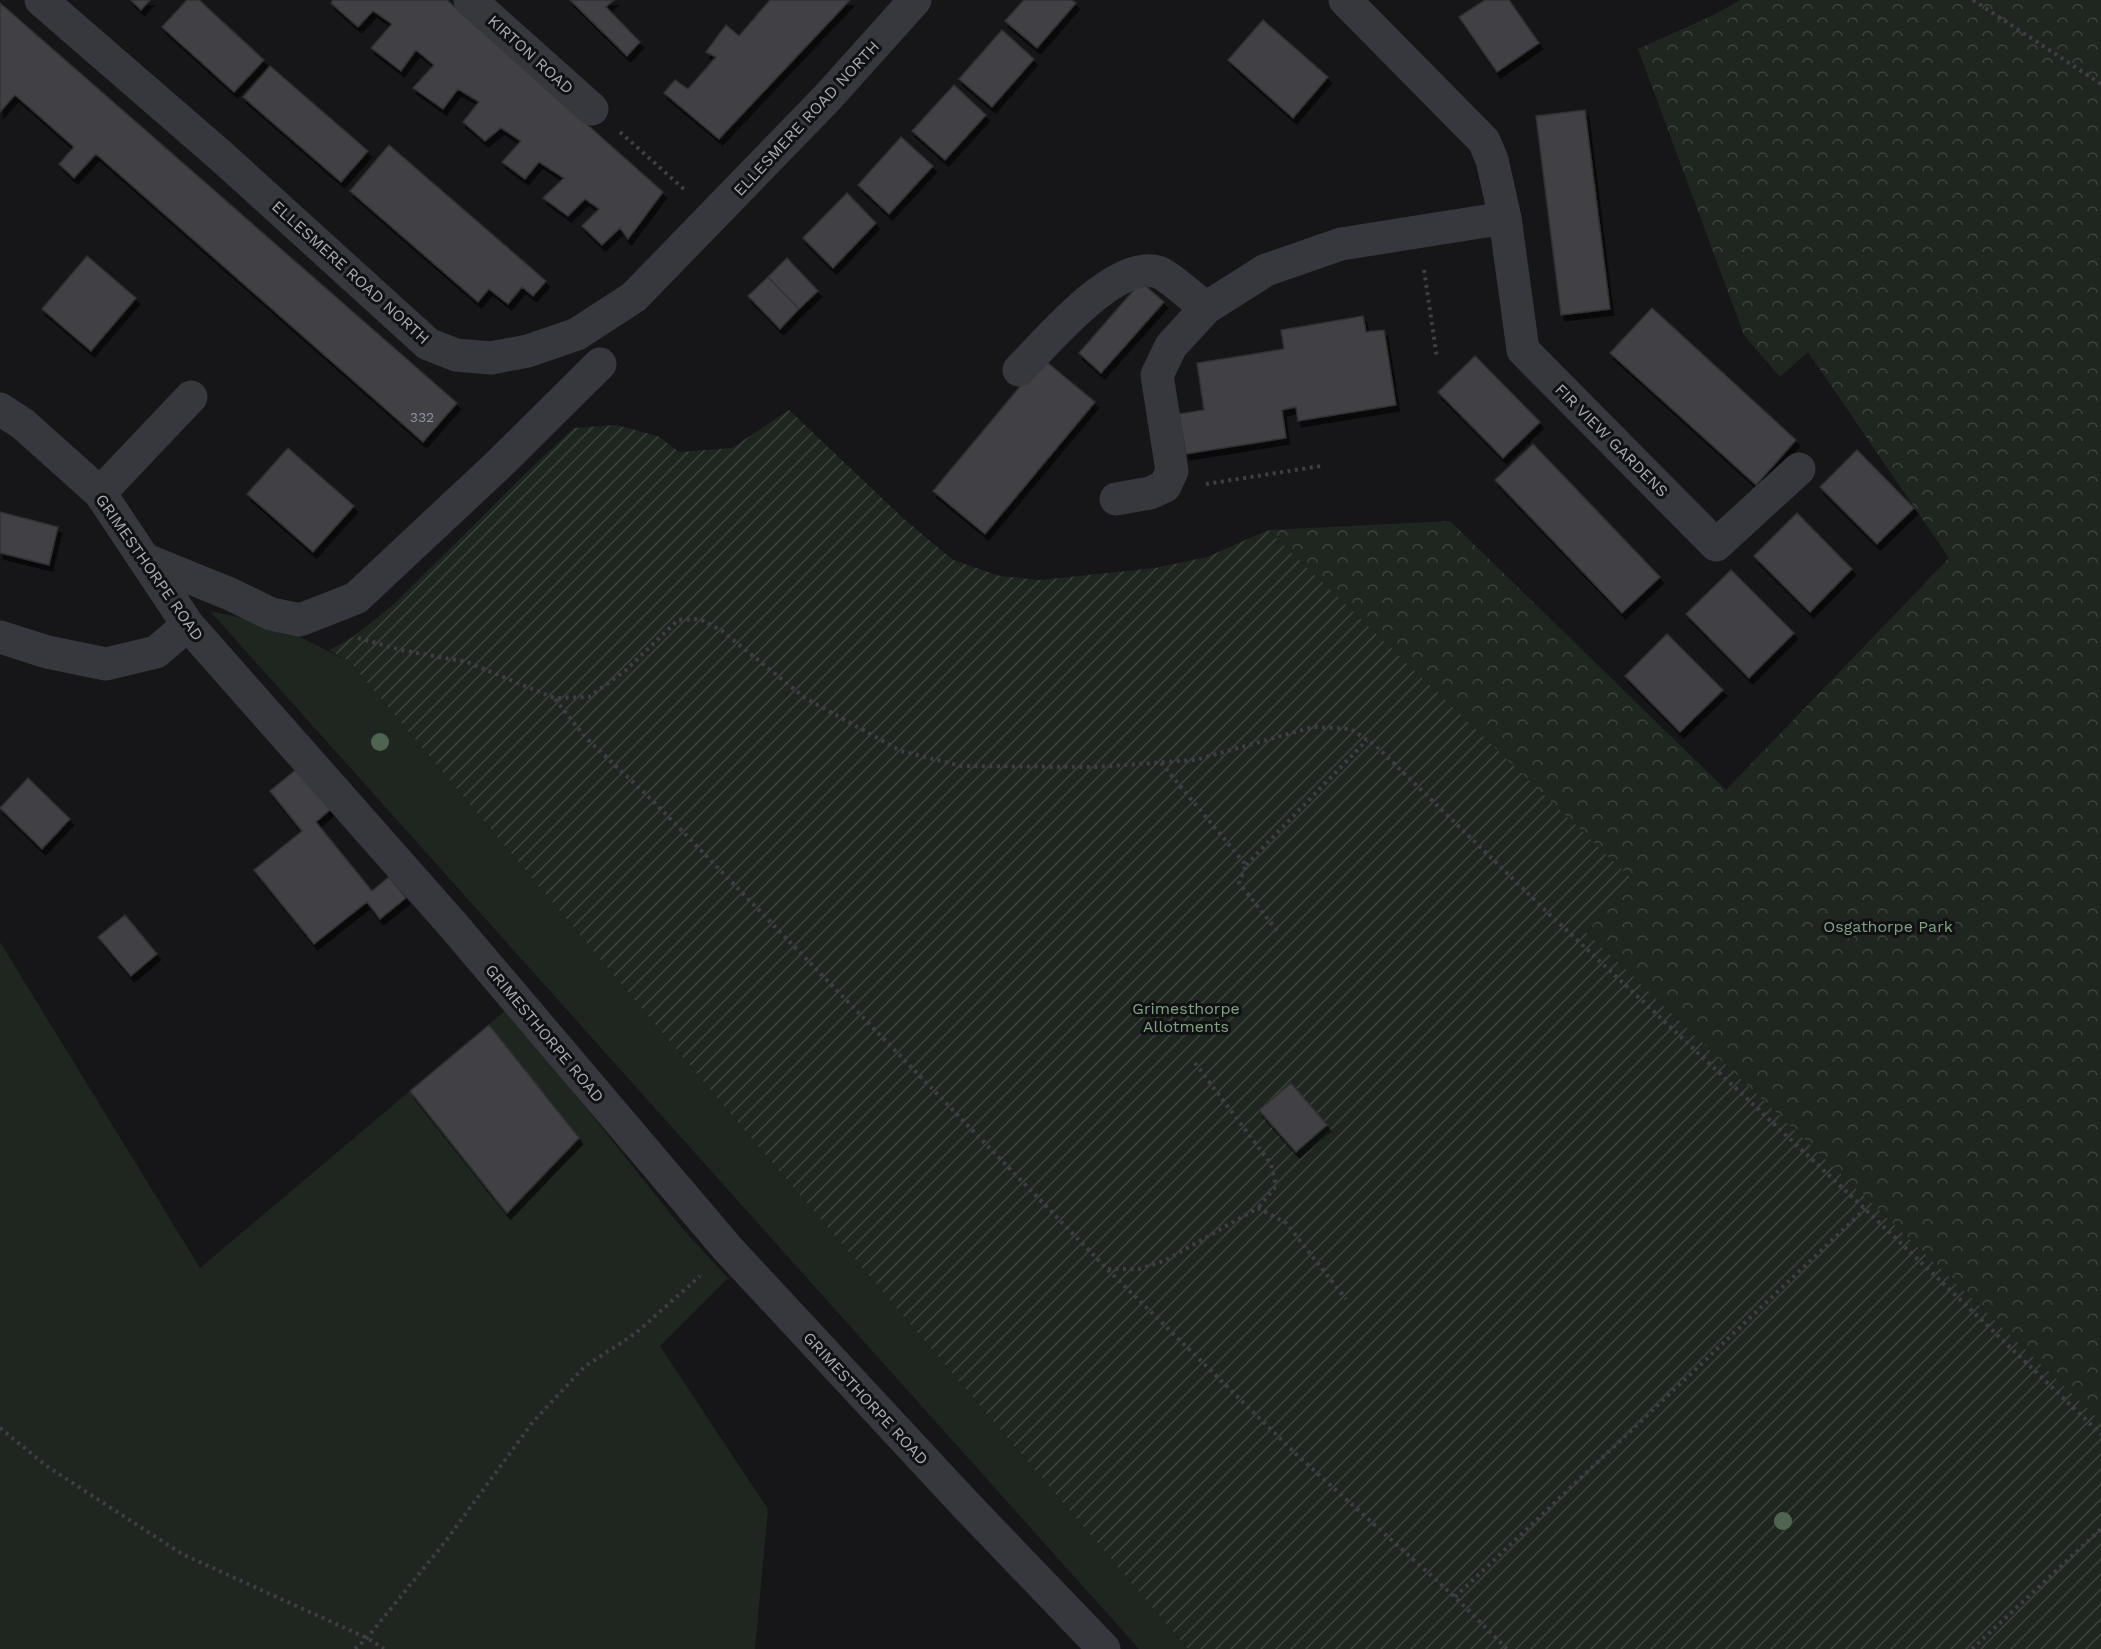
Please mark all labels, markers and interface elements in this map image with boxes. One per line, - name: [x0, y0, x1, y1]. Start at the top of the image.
- street label: KIRTON ROAD: [484, 11, 577, 98]
- street label: ELLESMERE ROAD NORTH: [729, 37, 883, 200]
- street label: ELLESMERE ROAD NORTH: [268, 197, 433, 348]
- street label: FIR VIEW GARDENS: [1551, 380, 1672, 501]
- house number: 332: [410, 409, 434, 425]
- street label: GRIMESTHORPE ROAD: [92, 490, 207, 644]
- park label: Osgathorpe Park: [1823, 917, 1953, 936]
- street label: GRIMESTHORPE ROAD: [481, 960, 608, 1106]
- park label: Grimesthorpe Allotments: [1132, 999, 1240, 1036]
- street label: GRIMESTHORPE ROAD: [799, 1328, 932, 1469]

